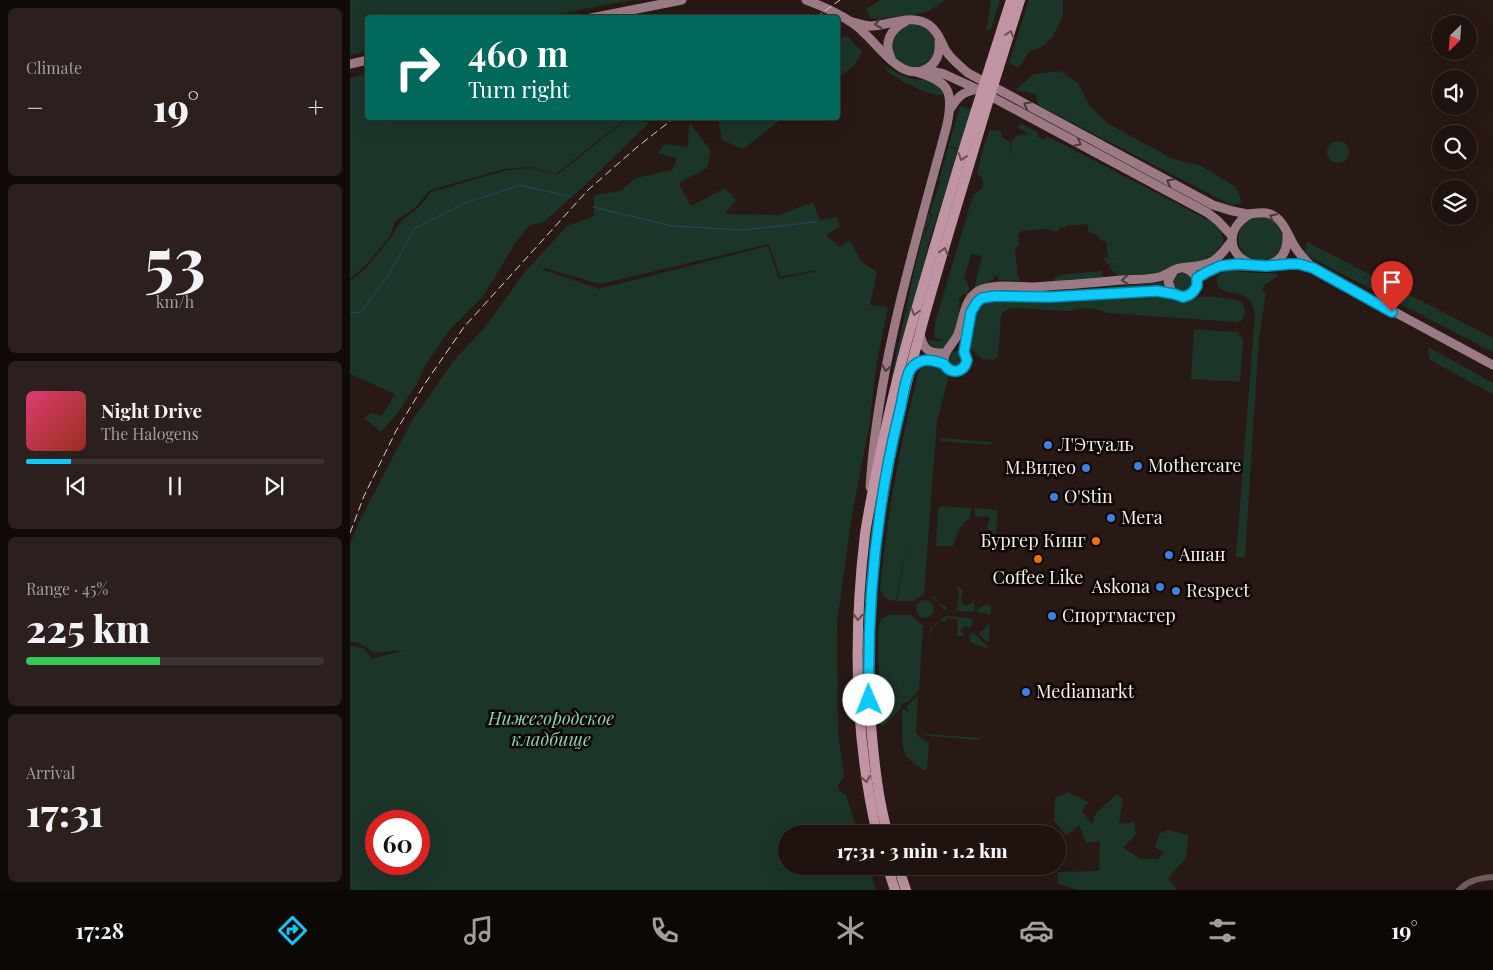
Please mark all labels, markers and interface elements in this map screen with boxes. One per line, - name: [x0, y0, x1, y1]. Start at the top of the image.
- north arrow: [1432, 15, 1478, 60]
- map controls: [1432, 15, 1477, 225]
- one-way arrow: [874, 19, 883, 29]
- text: 460 m: [468, 29, 569, 76]
- one-way arrow: [1004, 30, 1014, 38]
- icon: right: [385, 35, 450, 100]
- text: Climate: [26, 57, 82, 78]
- button: sound: [1432, 70, 1477, 115]
- text: Turn right: [468, 74, 570, 104]
- text: 19°: [153, 81, 199, 132]
- text: −: [26, 88, 44, 125]
- text: +: [308, 88, 324, 125]
- one-way arrow: [1024, 101, 1033, 111]
- button: search: [1432, 125, 1477, 170]
- one-way arrow: [1073, 137, 1082, 147]
- one-way arrow: [957, 152, 967, 160]
- one-way arrow: [1167, 178, 1176, 188]
- button: layers: [1432, 180, 1477, 225]
- one-way arrow: [1269, 213, 1278, 223]
- text: 53: [144, 215, 206, 301]
- one-way arrow: [939, 247, 949, 255]
- pin: [1371, 261, 1413, 312]
- icon: arrive: [1378, 268, 1406, 296]
- one-way arrow: [1121, 274, 1129, 285]
- text: km/h: [156, 291, 194, 312]
- one-way arrow: [911, 308, 921, 316]
- one-way arrow: [882, 364, 892, 373]
- text: Night Drive: [101, 397, 202, 423]
- text: The Halogens: [101, 423, 199, 444]
- place label: Л'Этуаль: [1057, 432, 1134, 456]
- marker: Л'Этуаль: [1042, 439, 1054, 451]
- place label: Mothercare: [1148, 453, 1241, 477]
- place label: М.Видео: [1005, 455, 1076, 479]
- marker: Mothercare: [1132, 460, 1144, 472]
- marker: М.Видео: [1080, 462, 1092, 474]
- icon: previous: [62, 472, 90, 500]
- icon: pause: [161, 472, 189, 500]
- icon: next: [260, 472, 288, 500]
- place label: O'Stin: [1064, 484, 1113, 508]
- marker: O'Stin: [1048, 491, 1060, 503]
- place label: Мега: [1121, 505, 1163, 529]
- marker: Мега: [1105, 512, 1117, 524]
- place label: Бургер Кинг: [981, 528, 1086, 552]
- marker: Бургер Кинг: [1090, 535, 1102, 547]
- place label: Ашан: [1178, 542, 1226, 566]
- marker: Ашан: [1163, 549, 1175, 561]
- marker: Coffee Like: [1032, 553, 1044, 565]
- place label: Coffee Like: [993, 565, 1083, 589]
- place label: Askona: [1091, 574, 1150, 598]
- text: Range · 45%: [26, 578, 108, 599]
- place label: Respect: [1186, 578, 1250, 602]
- marker: Askona: [1154, 581, 1166, 593]
- marker: Respect: [1170, 585, 1182, 597]
- text: 225 km: [26, 602, 150, 653]
- place label: Спортмастер: [1062, 603, 1176, 627]
- marker: Спортмастер: [1046, 610, 1058, 622]
- one-way arrow: [853, 614, 864, 622]
- position arrow: [842, 673, 894, 725]
- place label: Mediamarkt: [1036, 679, 1135, 703]
- marker: Mediamarkt: [1020, 686, 1032, 698]
- park label: Нижегородское кладбище: [487, 706, 614, 751]
- text: Arrival: [26, 762, 75, 783]
- one-way arrow: [861, 775, 871, 784]
- text: 17:31: [26, 786, 104, 837]
- speed limit sign: 60: [365, 810, 430, 875]
- text: 17:31 · 3 min · 1.2 km: [836, 837, 1008, 863]
- icon: directions: [275, 913, 310, 948]
- icon: music: [461, 913, 496, 948]
- icon: phone: [647, 913, 682, 948]
- icon: climate: [833, 913, 868, 948]
- icon: car: [1019, 913, 1054, 948]
- icon: filters: [1205, 913, 1240, 948]
- text: 17:28: [75, 915, 124, 945]
- text: 19°: [1391, 915, 1418, 945]

